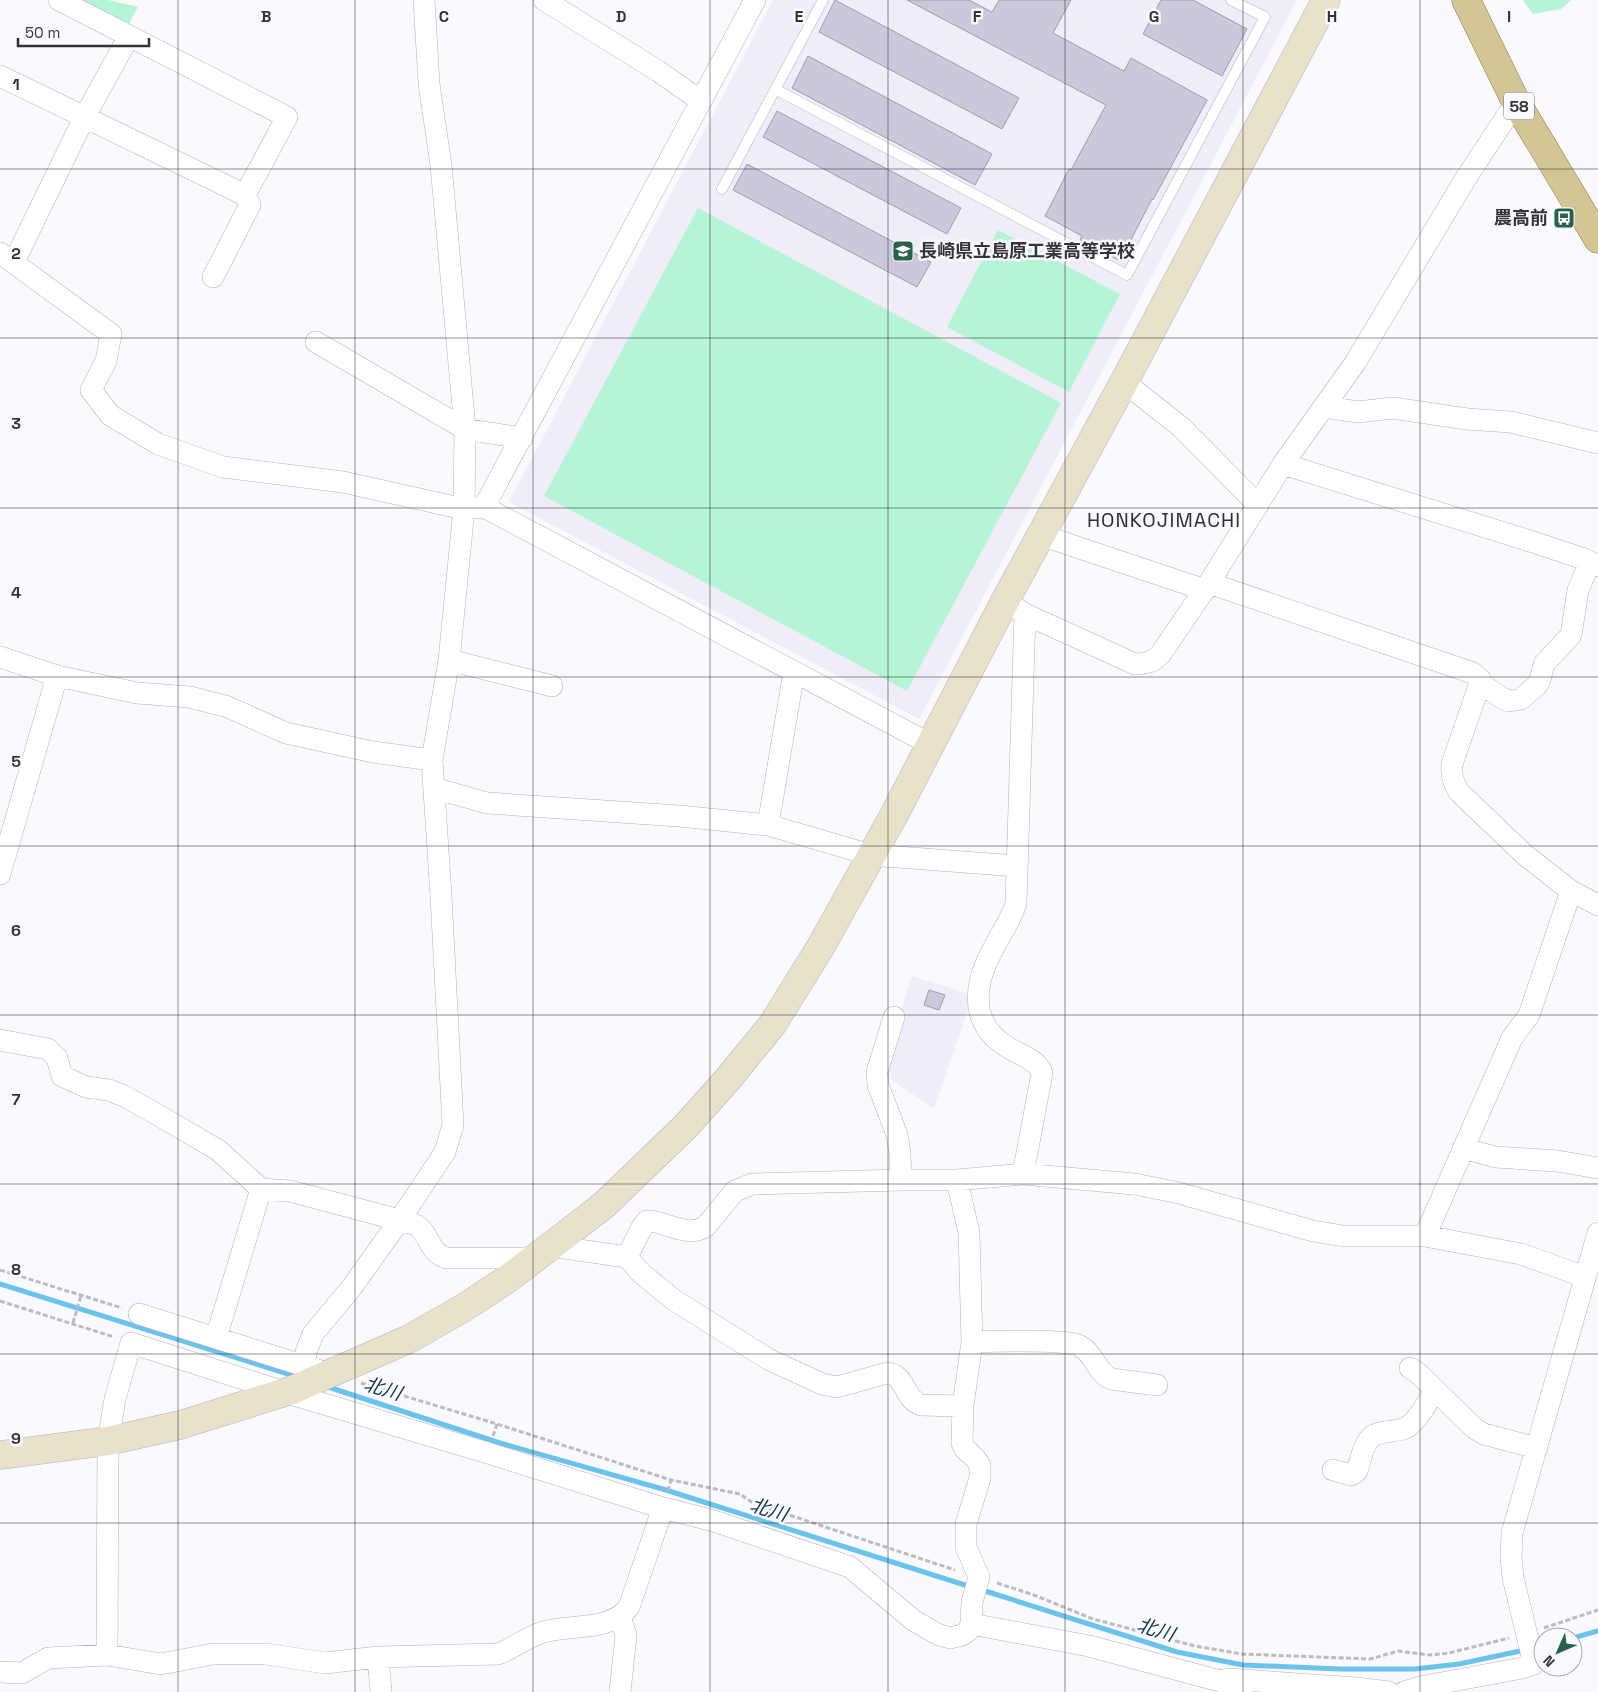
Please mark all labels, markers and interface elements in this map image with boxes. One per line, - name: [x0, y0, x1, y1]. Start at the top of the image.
- text: B: [261, 6, 271, 27]
- text: C: [439, 6, 449, 27]
- text: D: [616, 6, 626, 27]
- text: E: [795, 6, 804, 27]
- text: F: [973, 6, 982, 27]
- text: G: [1149, 6, 1159, 27]
- text: H: [1327, 6, 1337, 27]
- text: I: [1507, 6, 1511, 27]
- scale bar: [18, 15, 149, 47]
- text: 50 m: [25, 23, 60, 42]
- text: 1: [12, 74, 20, 95]
- road number: 58: [1504, 92, 1534, 120]
- place label: 農高前: [1494, 206, 1548, 229]
- bus stop icon: 農高前: [1552, 206, 1576, 230]
- school or university icon: 長崎県立島原工業高等学校: [891, 239, 915, 263]
- place label: 長崎県立島原工業高等学校: [919, 239, 1135, 262]
- text: 2: [11, 243, 21, 264]
- text: 3: [11, 413, 21, 434]
- district label: HONKOJIMACHI: [1087, 507, 1241, 533]
- text: 4: [11, 582, 21, 603]
- text: 5: [11, 751, 21, 772]
- text: 6: [11, 920, 21, 941]
- text: 7: [12, 1089, 21, 1110]
- text: 8: [11, 1259, 21, 1280]
- water label: 北川: [361, 1371, 407, 1407]
- text: 9: [11, 1428, 21, 1449]
- water label: 北川: [747, 1492, 793, 1528]
- water label: 北川: [1134, 1612, 1180, 1648]
- north arrow: [1533, 1627, 1583, 1677]
- text: N: [1539, 1652, 1558, 1671]

